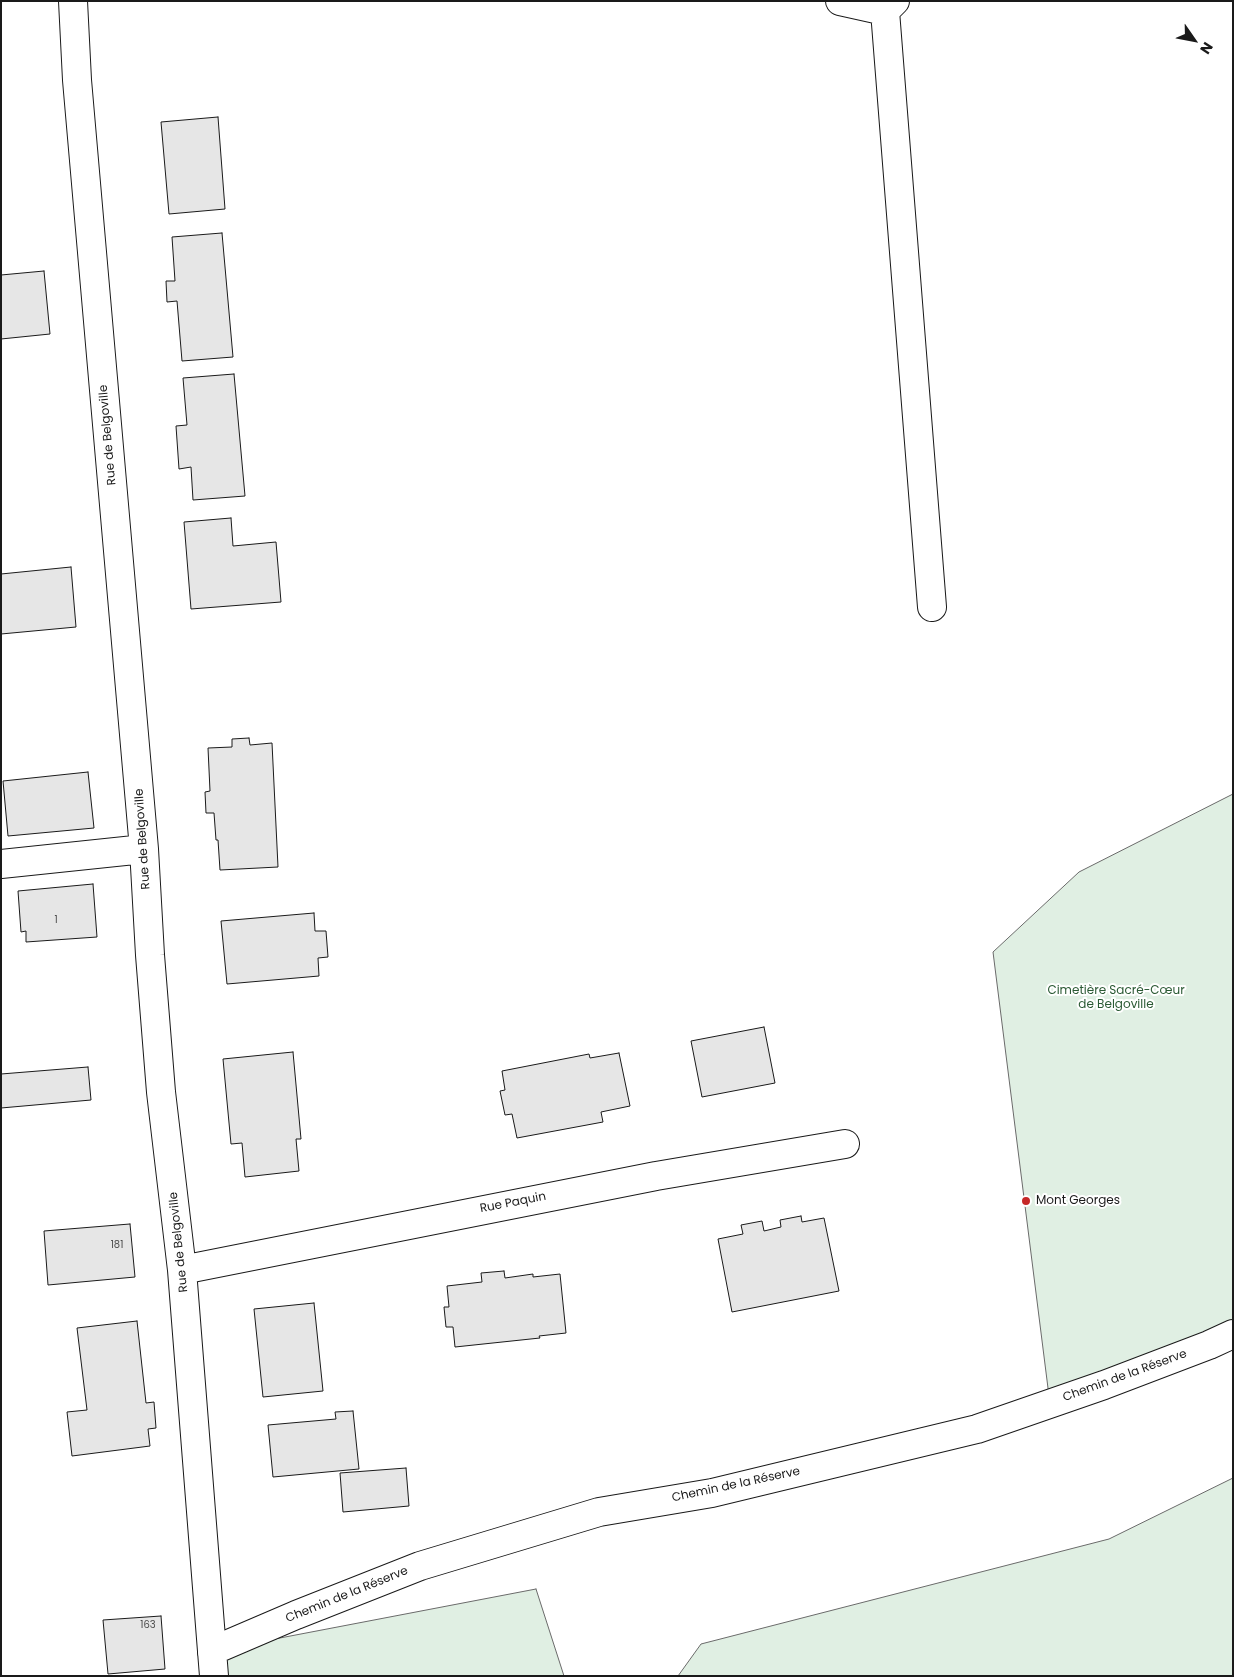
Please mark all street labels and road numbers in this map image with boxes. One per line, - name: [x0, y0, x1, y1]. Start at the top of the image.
- street label: Rue de Belgoville: [96, 384, 120, 486]
- street label: Rue de Belgoville: [132, 788, 154, 890]
- street label: Rue Paquin: [479, 1190, 547, 1216]
- street label: Rue de Belgoville: [167, 1191, 191, 1293]
- street label: Chemin de la Réserve: [1061, 1347, 1189, 1405]
- street label: Chemin de la Réserve: [671, 1464, 801, 1506]
- street label: Chemin de la Réserve: [284, 1564, 410, 1626]

